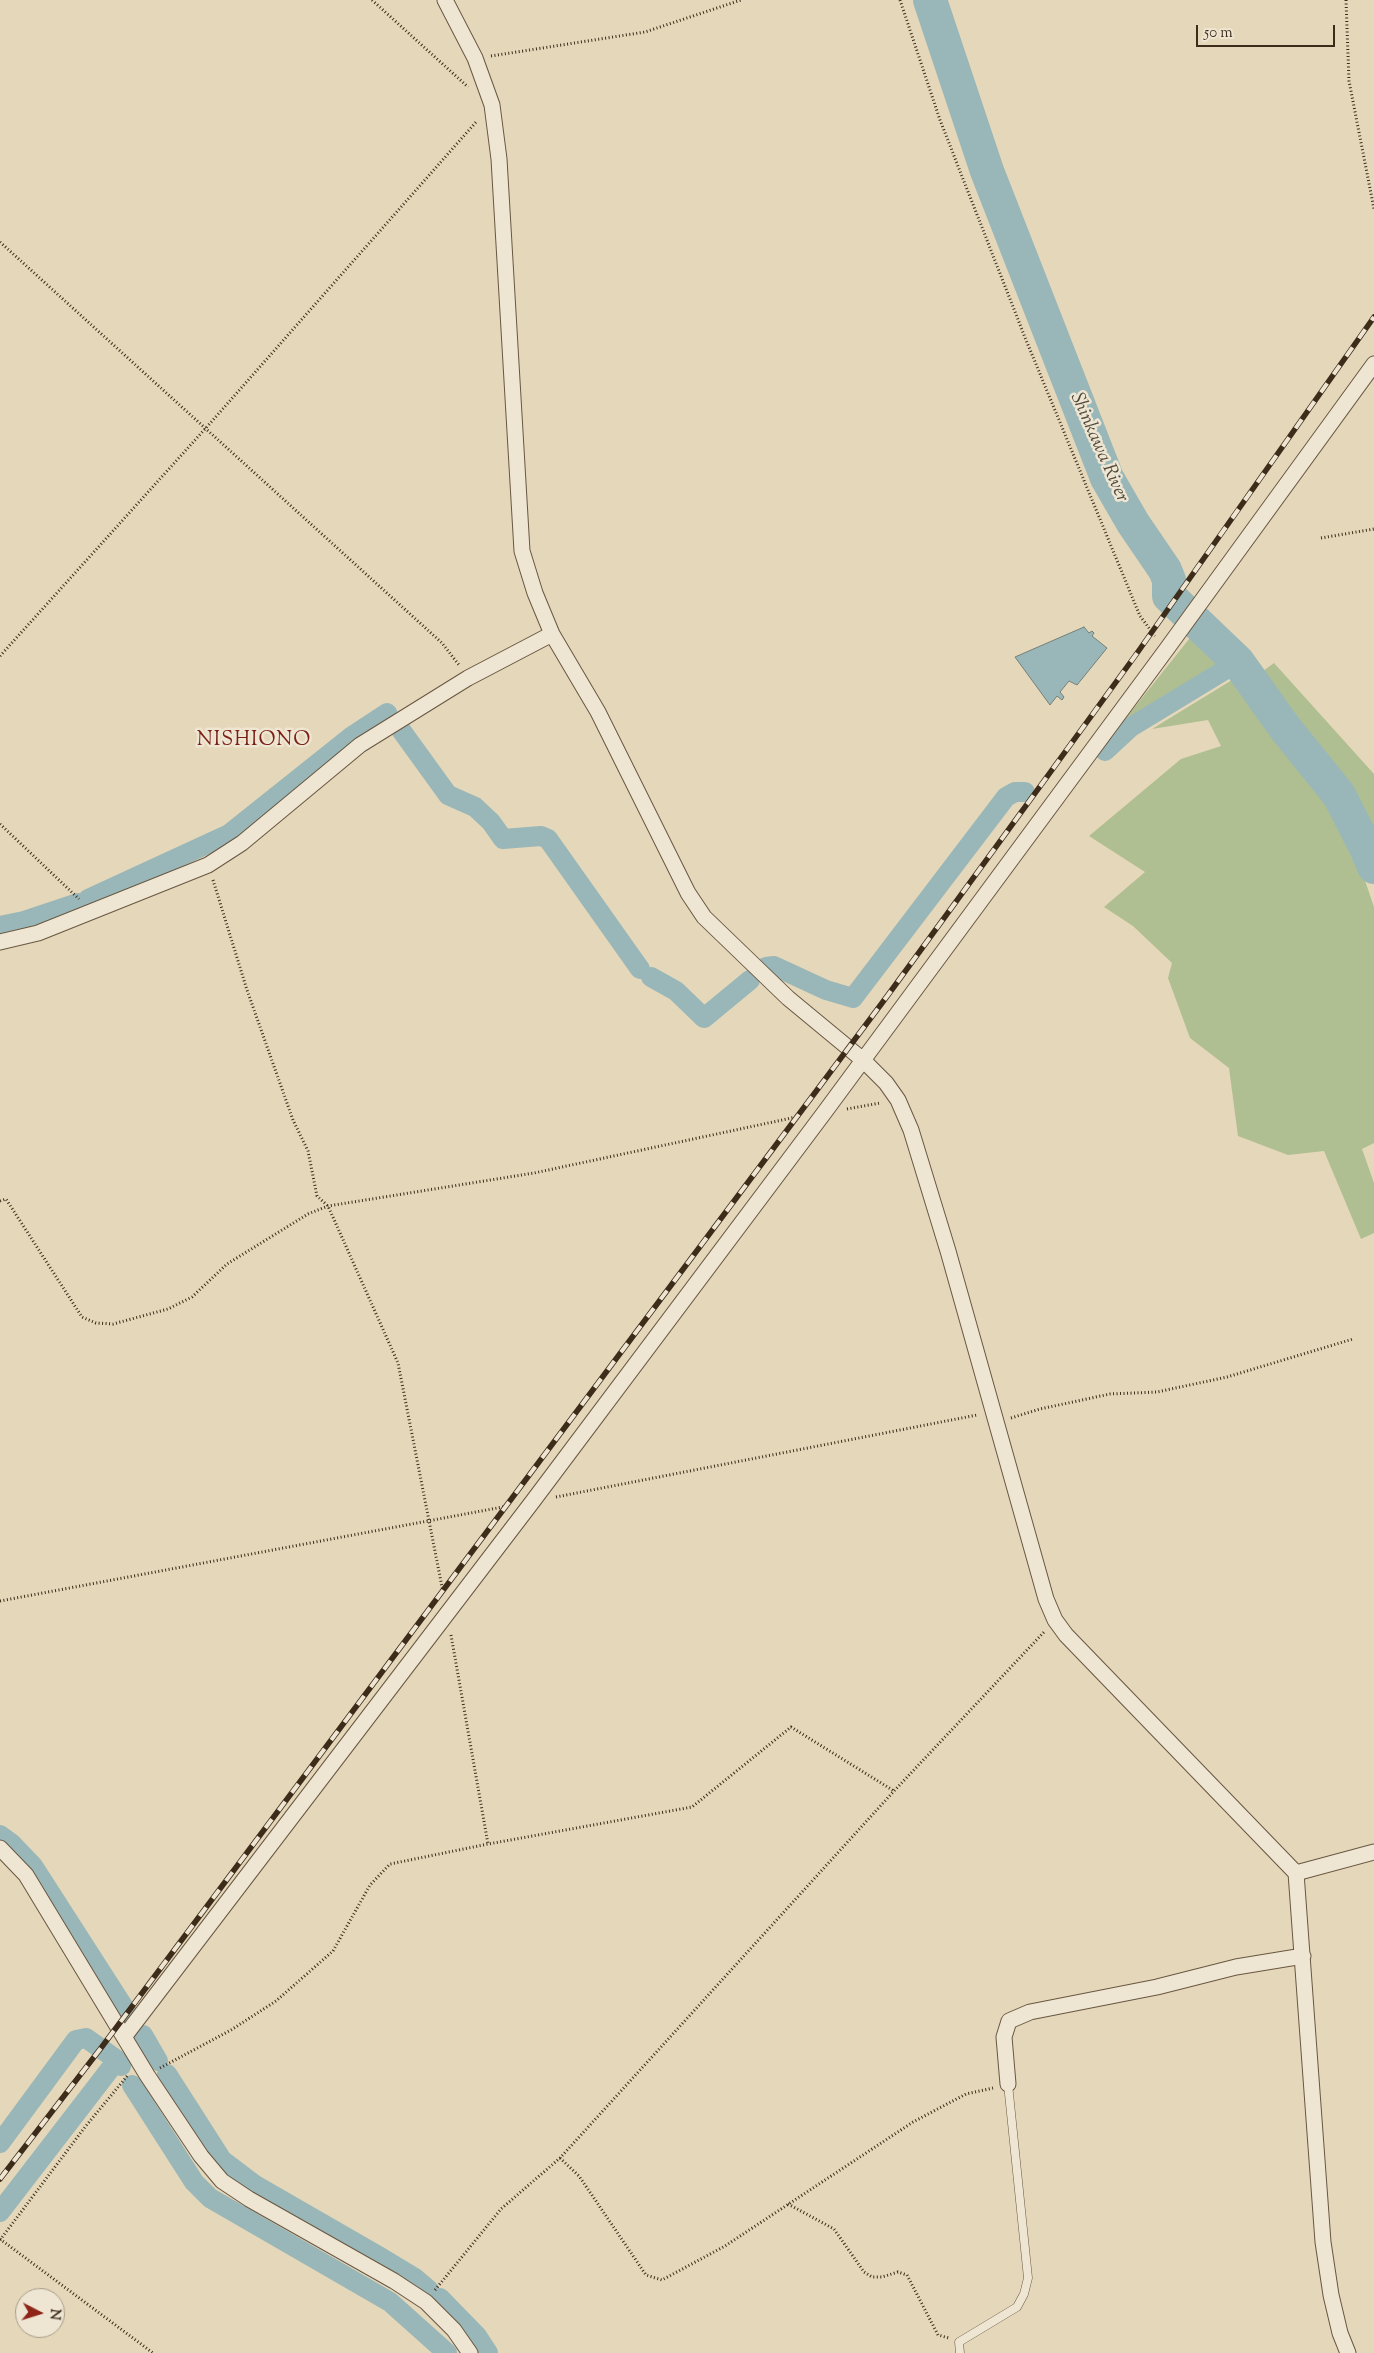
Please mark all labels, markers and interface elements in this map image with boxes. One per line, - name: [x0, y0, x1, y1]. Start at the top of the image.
- scale bar: [1199, 15, 1338, 47]
- text: 50 m: [1204, 23, 1233, 44]
- water label: Shinkawa River: [1064, 390, 1132, 506]
- district label: NISHIONO: [196, 730, 312, 754]
- north arrow: [15, 2288, 65, 2338]
- text: N: [43, 2308, 64, 2321]

